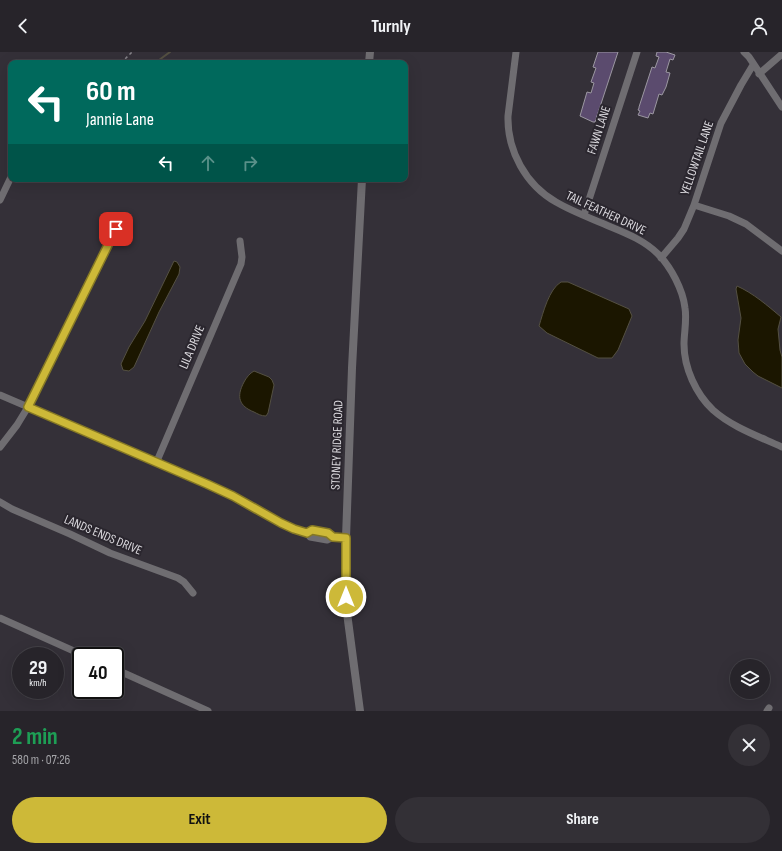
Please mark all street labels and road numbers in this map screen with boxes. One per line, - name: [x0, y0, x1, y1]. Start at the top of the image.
- street label: FAWN LANE: [584, 104, 614, 156]
- street label: YELLOWTAIL LANE: [677, 119, 717, 197]
- street label: TAIL FEATHER DRIVE: [563, 187, 649, 239]
- street label: LILA DRIVE: [176, 323, 208, 371]
- street label: STONEY RIDGE ROAD: [327, 400, 347, 490]
- street label: LANDS ENDS DRIVE: [62, 511, 144, 559]

